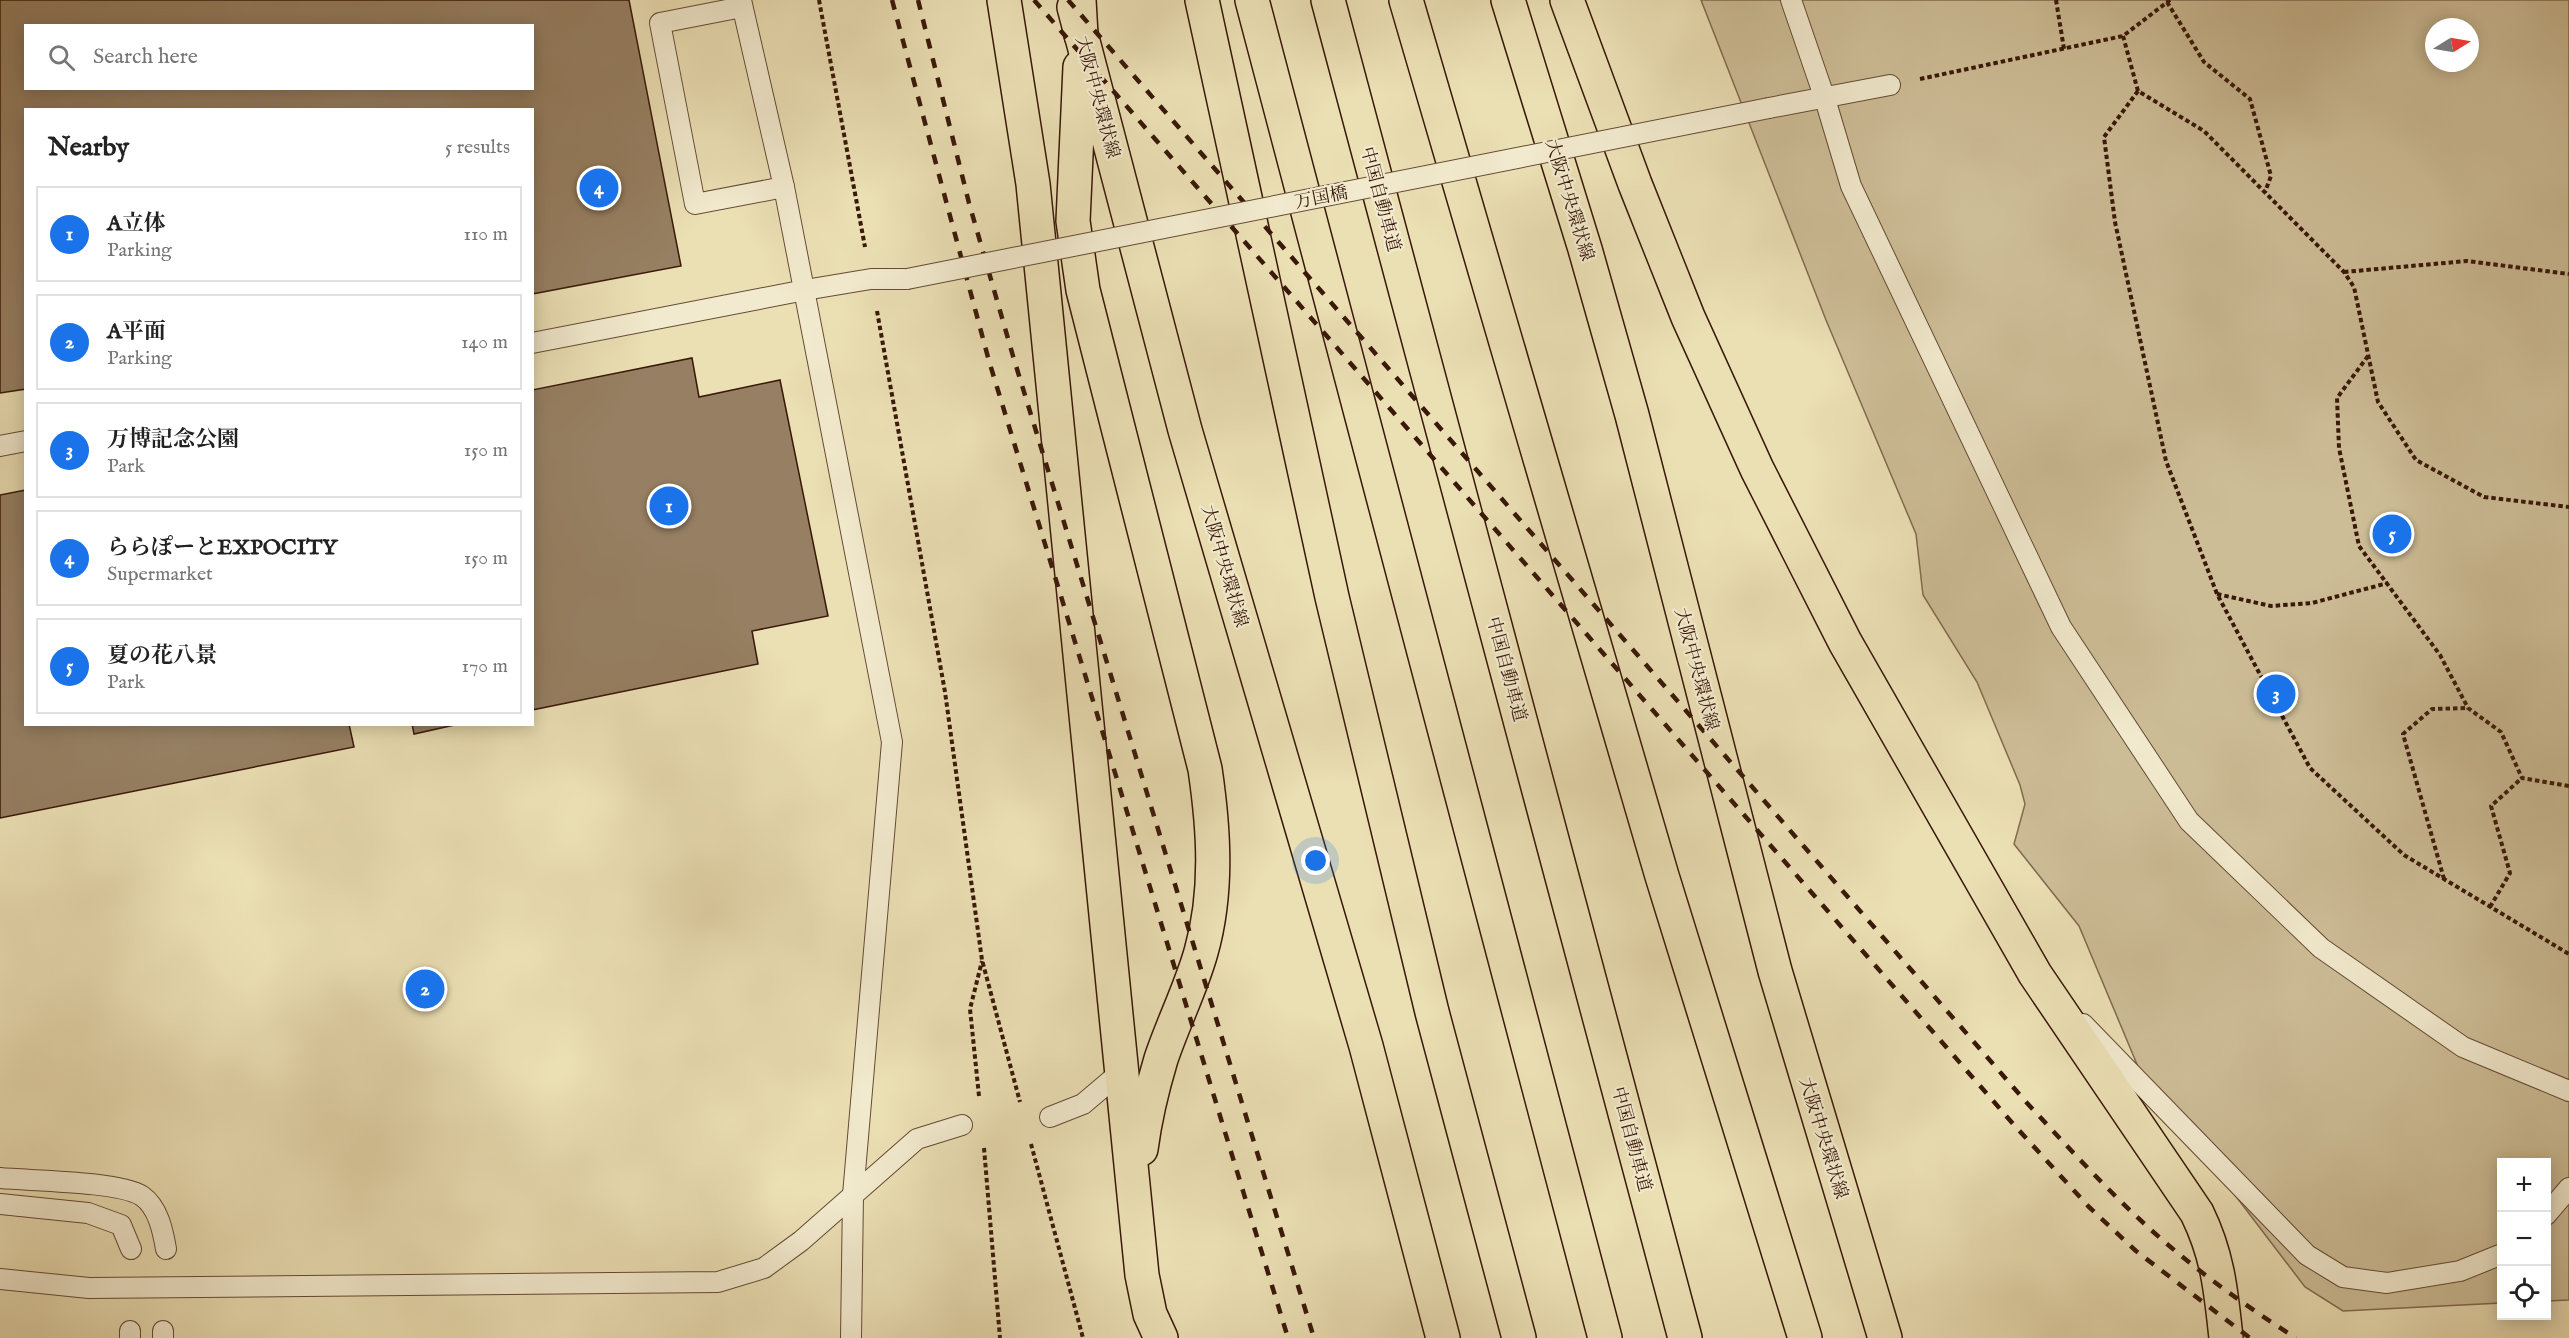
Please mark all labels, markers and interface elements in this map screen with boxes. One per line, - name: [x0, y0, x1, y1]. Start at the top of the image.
- north arrow: [2425, 18, 2479, 72]
- search box: [24, 24, 534, 90]
- street label: 大阪中央環状線: [1069, 34, 1124, 161]
- icon: search: [45, 41, 78, 74]
- text: Search here: [93, 43, 198, 71]
- text: Nearby: [48, 131, 129, 164]
- text: 5 results: [445, 135, 510, 160]
- street label: 大阪中央環状線: [1539, 137, 1598, 264]
- street label: 中国自動車道: [1354, 144, 1405, 255]
- pin: 4: [580, 166, 618, 210]
- street label: 万国橋: [1293, 182, 1350, 215]
- text: A立体: [107, 210, 166, 238]
- text: 1: [66, 222, 73, 247]
- text: 110 m: [464, 222, 508, 247]
- text: Parking: [107, 238, 172, 263]
- text: A平面: [107, 318, 166, 346]
- text: 2: [65, 330, 74, 355]
- text: 140 m: [461, 330, 508, 355]
- text: Parking: [107, 346, 172, 371]
- text: 万博記念公園: [107, 426, 239, 454]
- text: 3: [66, 438, 73, 463]
- text: 150 m: [464, 438, 508, 463]
- text: Park: [107, 454, 145, 479]
- pin: 1: [650, 484, 688, 528]
- street label: 大阪中央環状線: [1195, 503, 1252, 630]
- pin: 5: [2372, 512, 2412, 556]
- text: ららぽーとEXPOCITY: [107, 534, 337, 562]
- text: 4: [65, 546, 74, 571]
- text: 150 m: [464, 546, 508, 571]
- text: Supermarket: [107, 562, 213, 587]
- street label: 大阪中央環状線: [1668, 606, 1723, 733]
- street label: 中国自動車道: [1480, 614, 1531, 725]
- text: 夏の花八景: [107, 642, 217, 670]
- text: 5: [66, 654, 73, 679]
- text: 170 m: [462, 654, 508, 679]
- text: Park: [107, 670, 145, 695]
- pin: 3: [2256, 672, 2296, 716]
- your location: [1301, 846, 1330, 875]
- pin: 2: [406, 966, 444, 1012]
- street label: 大阪中央環状線: [1793, 1075, 1852, 1202]
- street label: 中国自動車道: [1605, 1084, 1656, 1195]
- map controls: [2497, 1158, 2551, 1320]
- button: +: [2497, 1158, 2551, 1212]
- button: −: [2497, 1212, 2551, 1266]
- button: locate: [2497, 1266, 2551, 1320]

